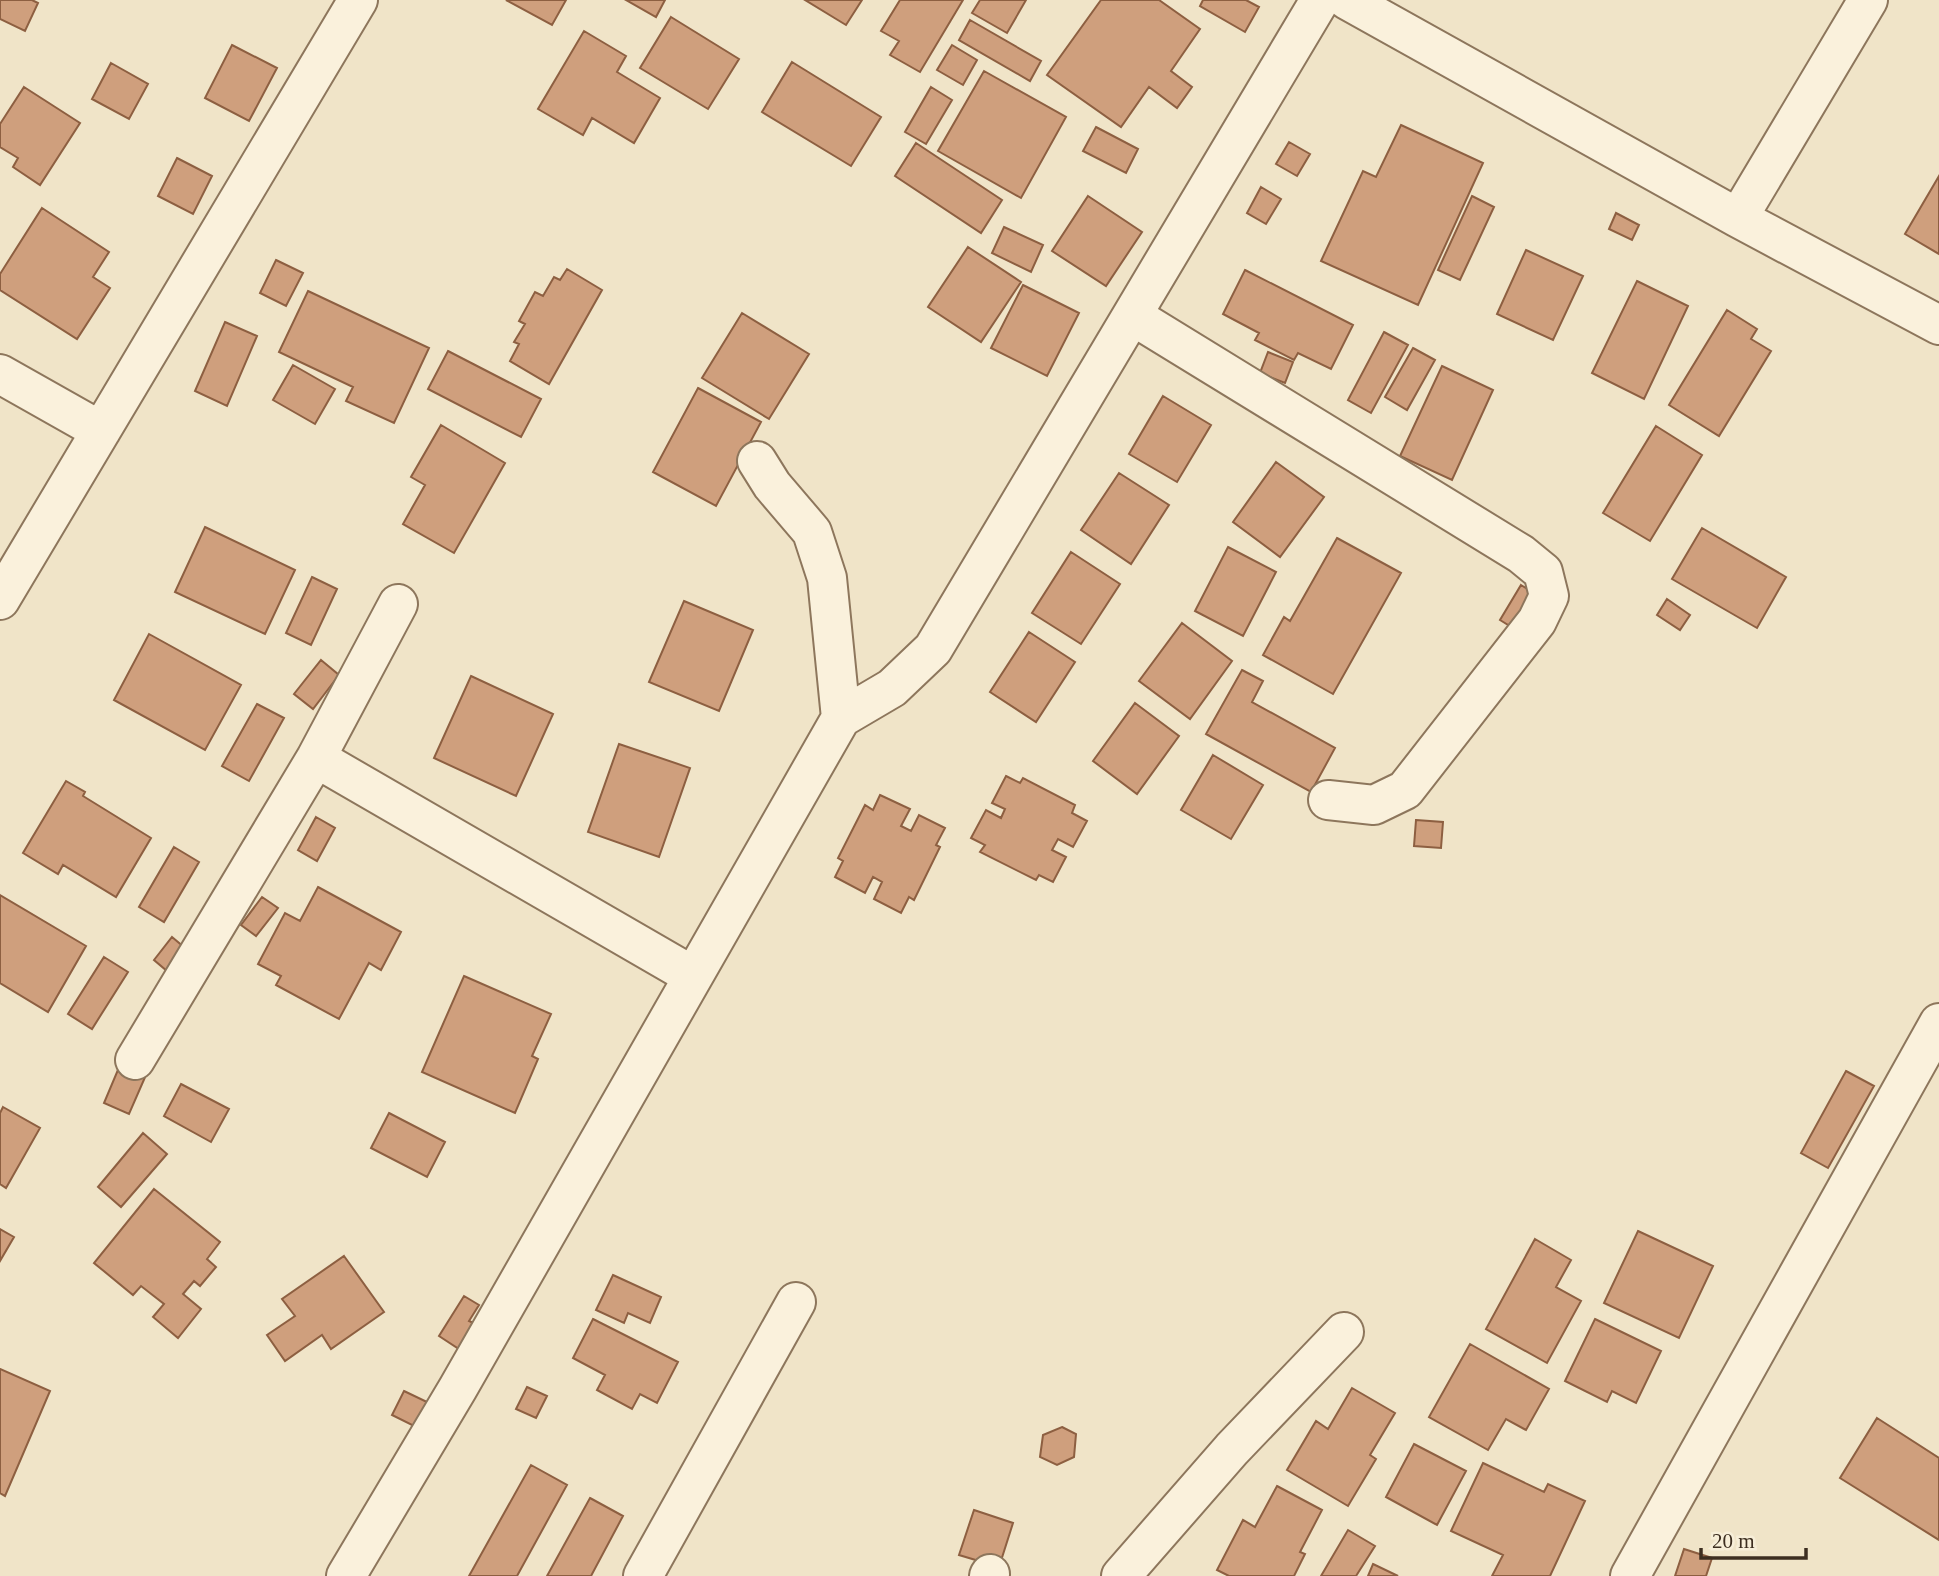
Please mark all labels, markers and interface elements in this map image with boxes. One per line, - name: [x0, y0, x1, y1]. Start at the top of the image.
- scale bar: [1701, 1516, 1806, 1560]
- text: 20 m: [1712, 1529, 1755, 1553]

